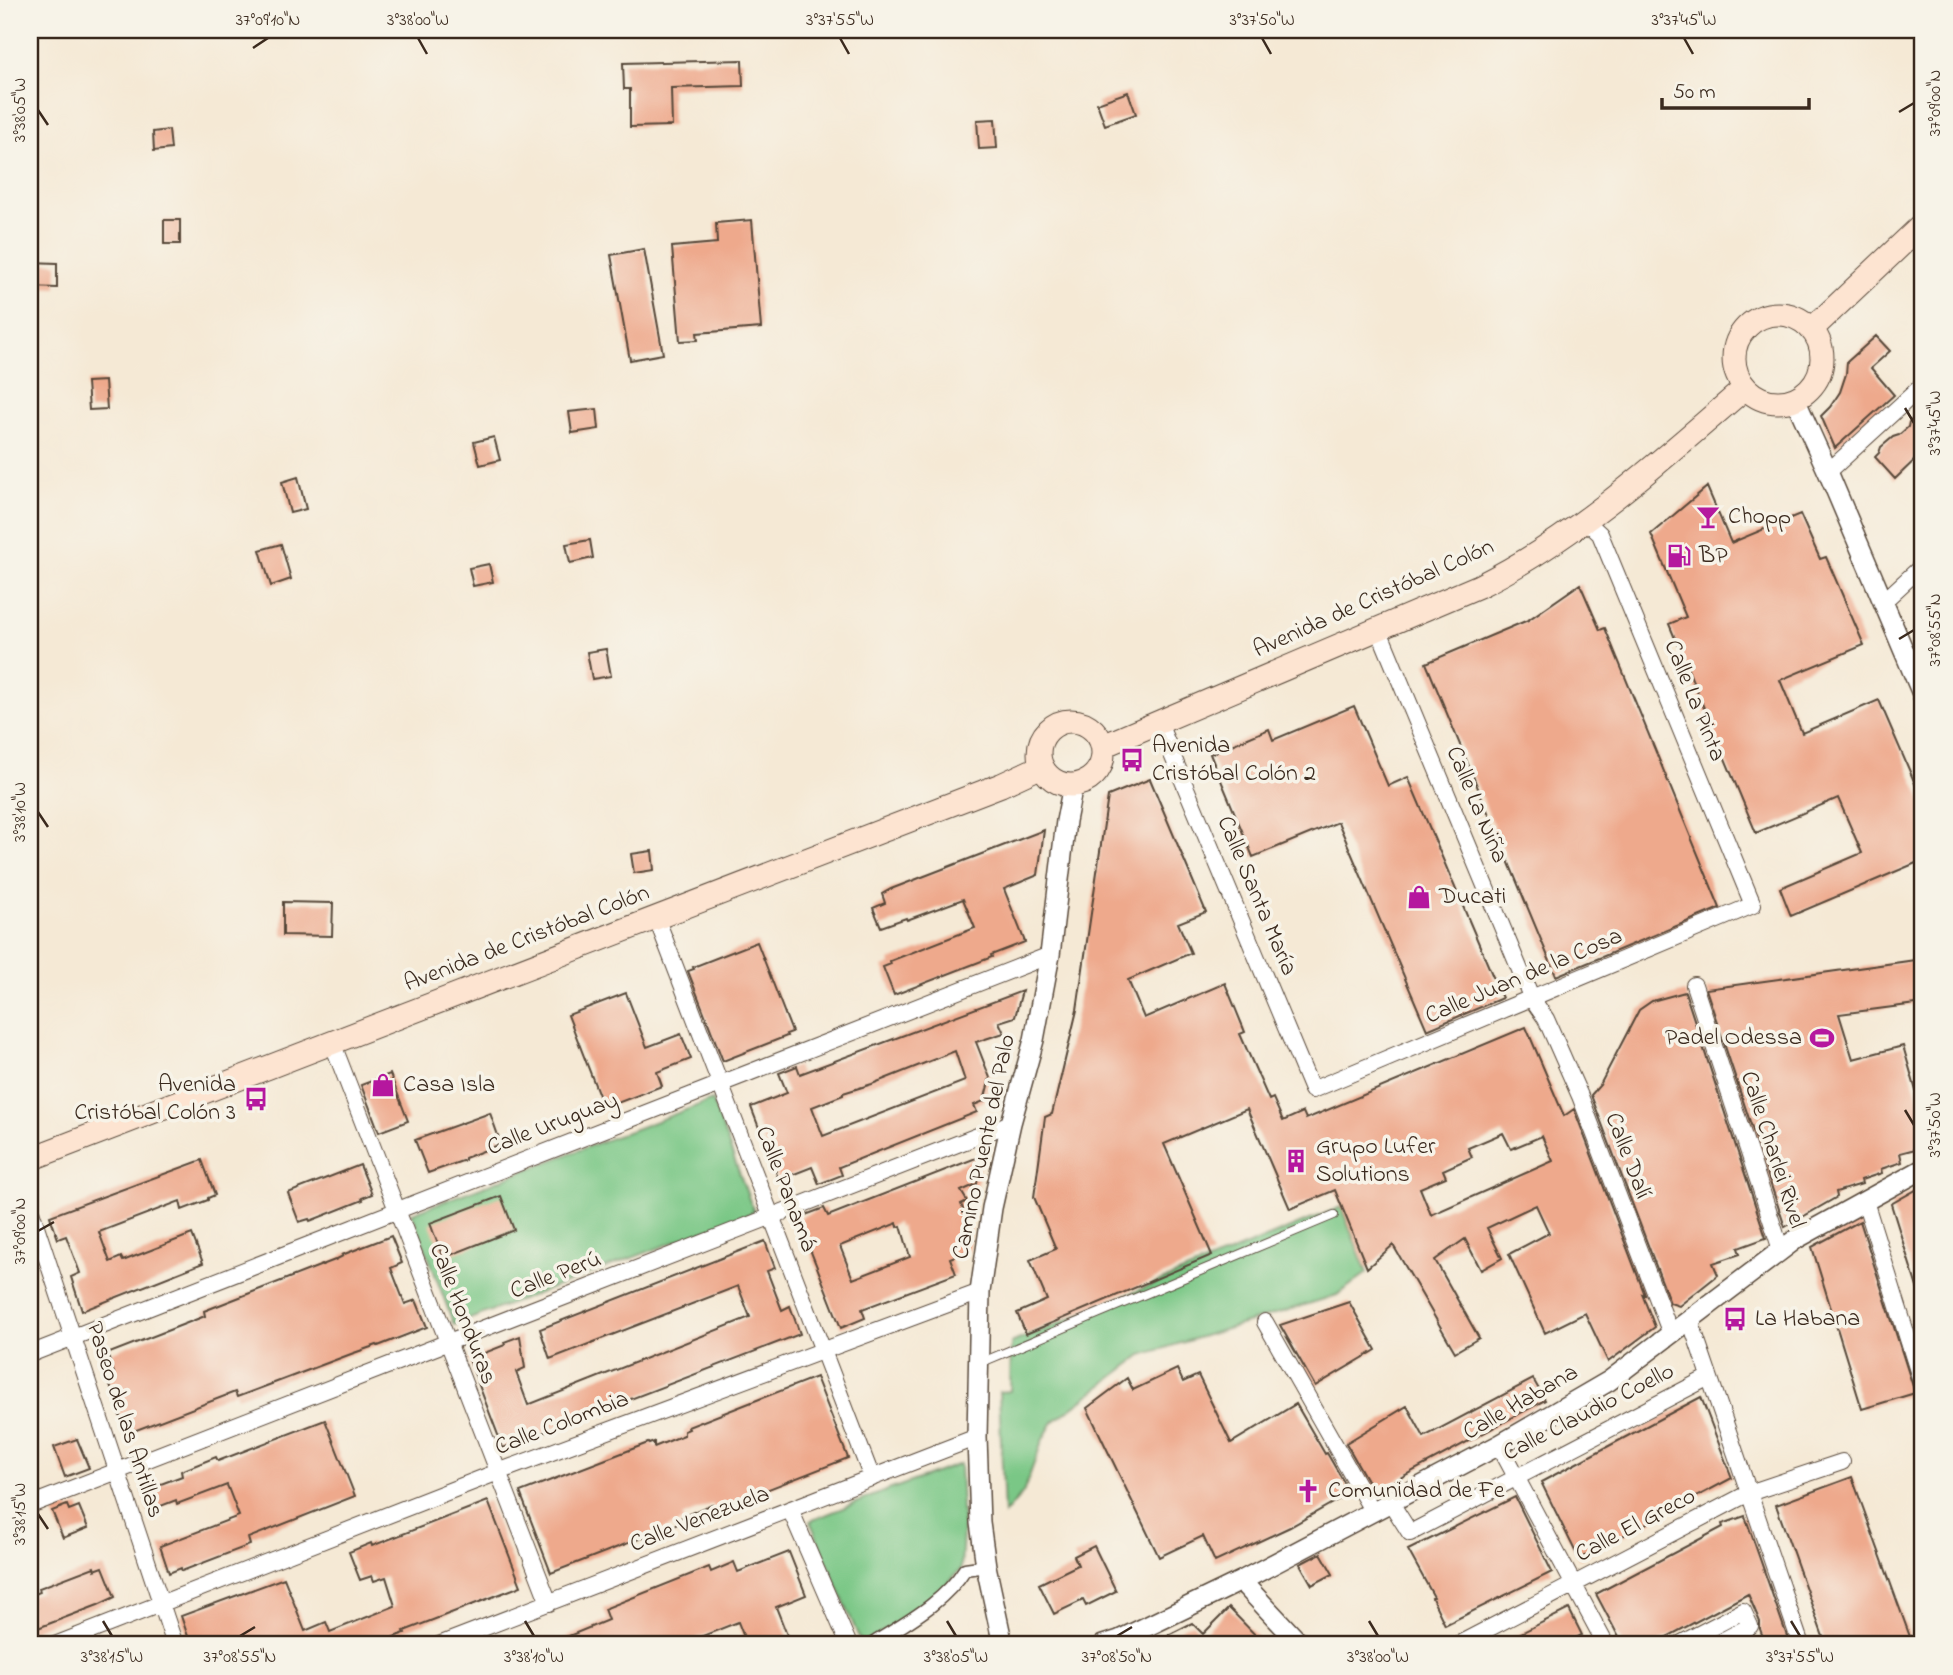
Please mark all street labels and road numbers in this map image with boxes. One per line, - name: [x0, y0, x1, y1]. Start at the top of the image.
- street label: Avenida de Cristóbal Colón: [1248, 530, 1500, 668]
- street label: Calle La Pinta: [1654, 635, 1734, 767]
- street label: Calle La Niña: [1436, 741, 1516, 869]
- street label: Calle Santa María: [1207, 811, 1305, 981]
- street label: Avenida de Cristóbal Colón: [399, 876, 655, 1002]
- street label: Calle Juan de la Cosa: [1420, 920, 1628, 1034]
- street label: Camino Puente del Palo: [944, 1031, 1026, 1263]
- street label: Calle Charlei Rivel: [1730, 1067, 1814, 1233]
- street label: Calle Uruguay: [482, 1084, 624, 1167]
- street label: Calle Dalí: [1595, 1108, 1659, 1204]
- street label: Calle Panamá: [745, 1121, 825, 1257]
- street label: Calle Honduras: [419, 1238, 505, 1390]
- street label: Calle Perú: [505, 1243, 607, 1309]
- street label: Paseo de las Antillas: [76, 1317, 172, 1523]
- street label: Calle Claudio Coello: [1497, 1355, 1681, 1471]
- street label: Calle Habana: [1457, 1356, 1585, 1450]
- street label: Calle Colombia: [490, 1382, 634, 1466]
- street label: Calle Venezuela: [625, 1477, 775, 1563]
- street label: Calle El Greco: [1570, 1480, 1702, 1572]

